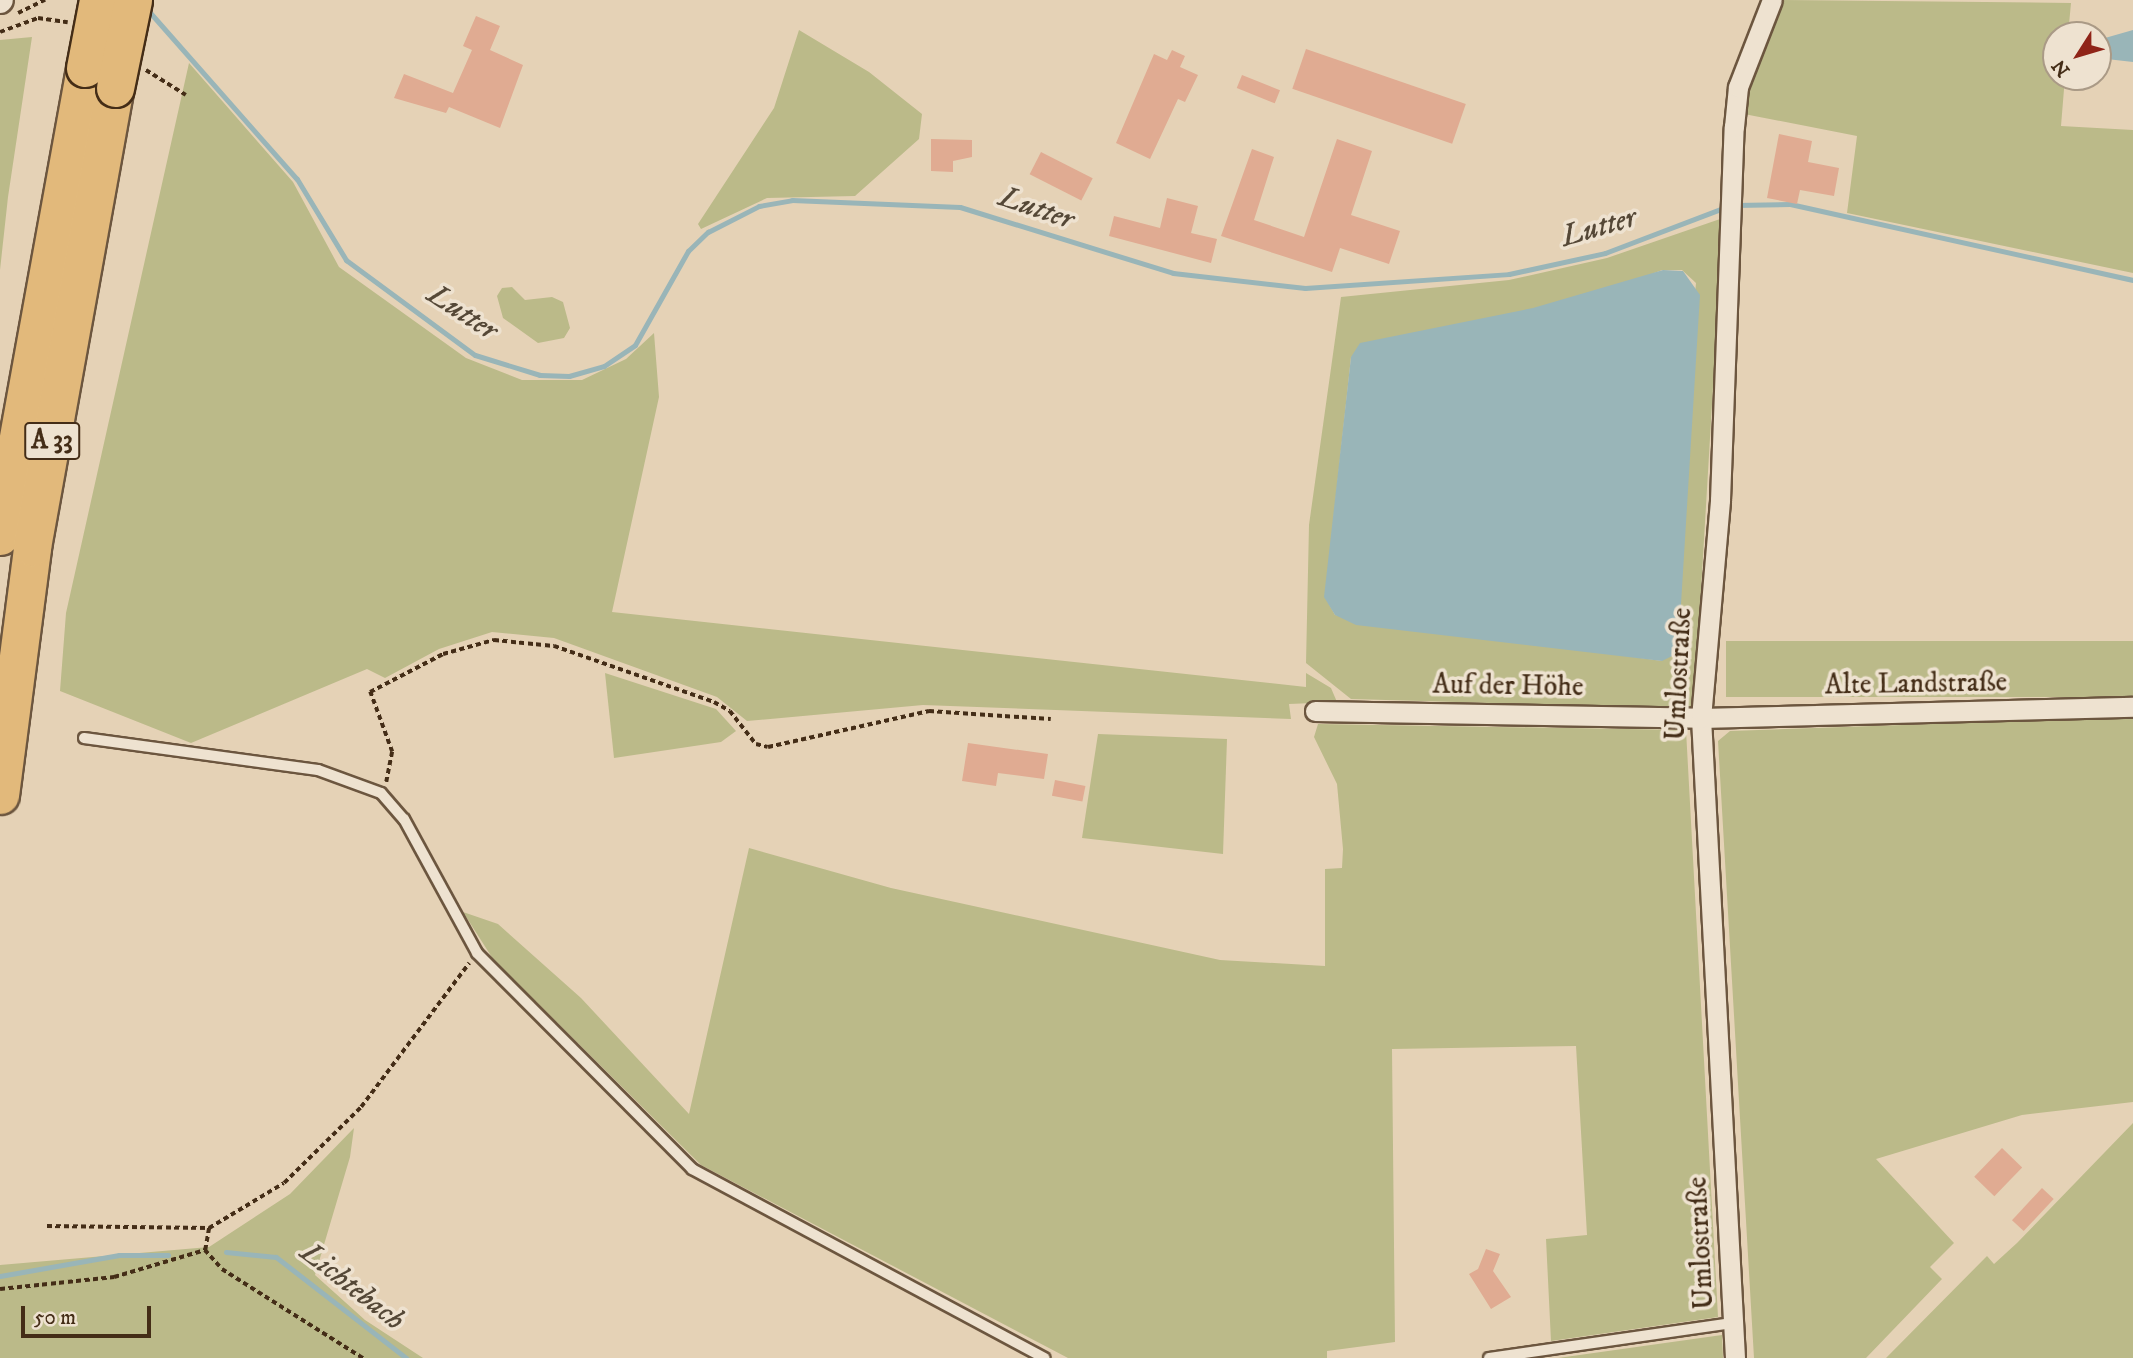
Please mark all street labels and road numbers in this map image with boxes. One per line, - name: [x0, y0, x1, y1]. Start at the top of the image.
- road number: A 33: [24, 418, 80, 463]
- street label: Umlostraße: [1659, 607, 1699, 741]
- street label: Alte Landstraße: [1825, 666, 2007, 702]
- street label: Auf der Höhe: [1432, 668, 1584, 704]
- street label: Umlostraße: [1681, 1176, 1721, 1310]

